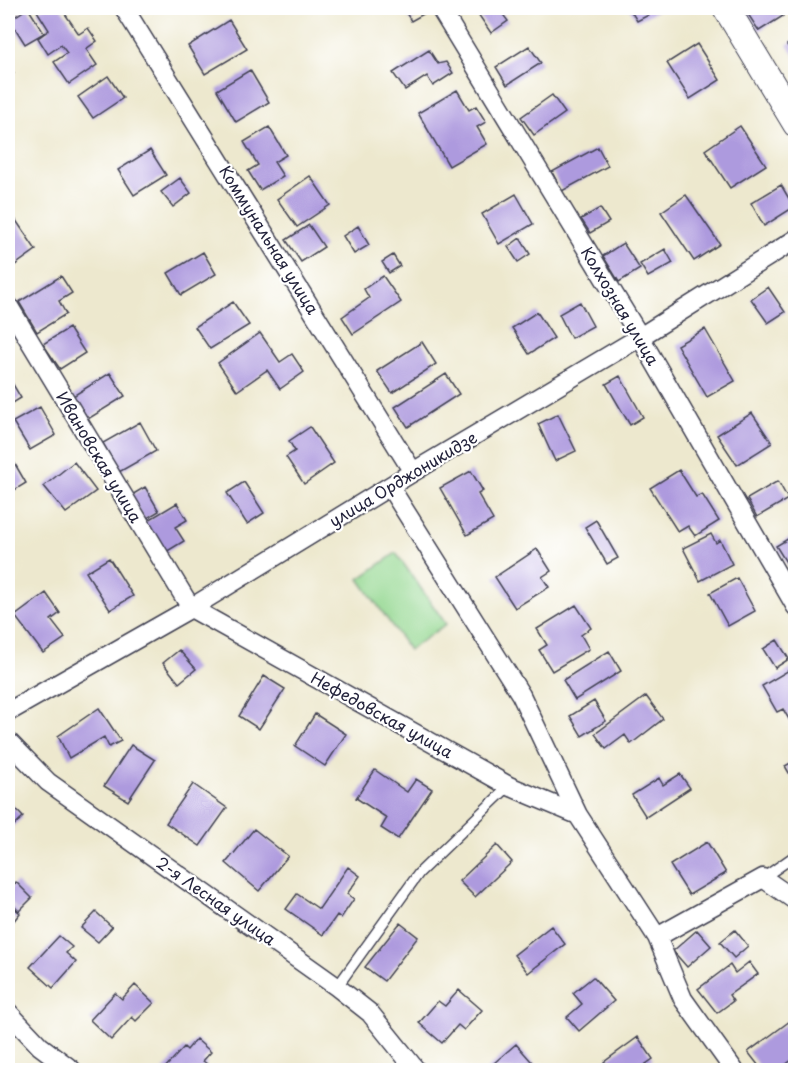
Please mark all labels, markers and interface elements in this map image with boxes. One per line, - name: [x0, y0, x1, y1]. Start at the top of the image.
- street label: Коммунальная улица: [214, 161, 325, 318]
- street label: Колхозная улица: [576, 242, 666, 369]
- street label: Ивановская улица: [51, 386, 149, 527]
- street label: улица Орджоникидзе: [324, 424, 481, 532]
- street label: Нефедовская улица: [307, 665, 458, 763]
- street label: 2-я Лесная улица: [152, 850, 281, 950]

